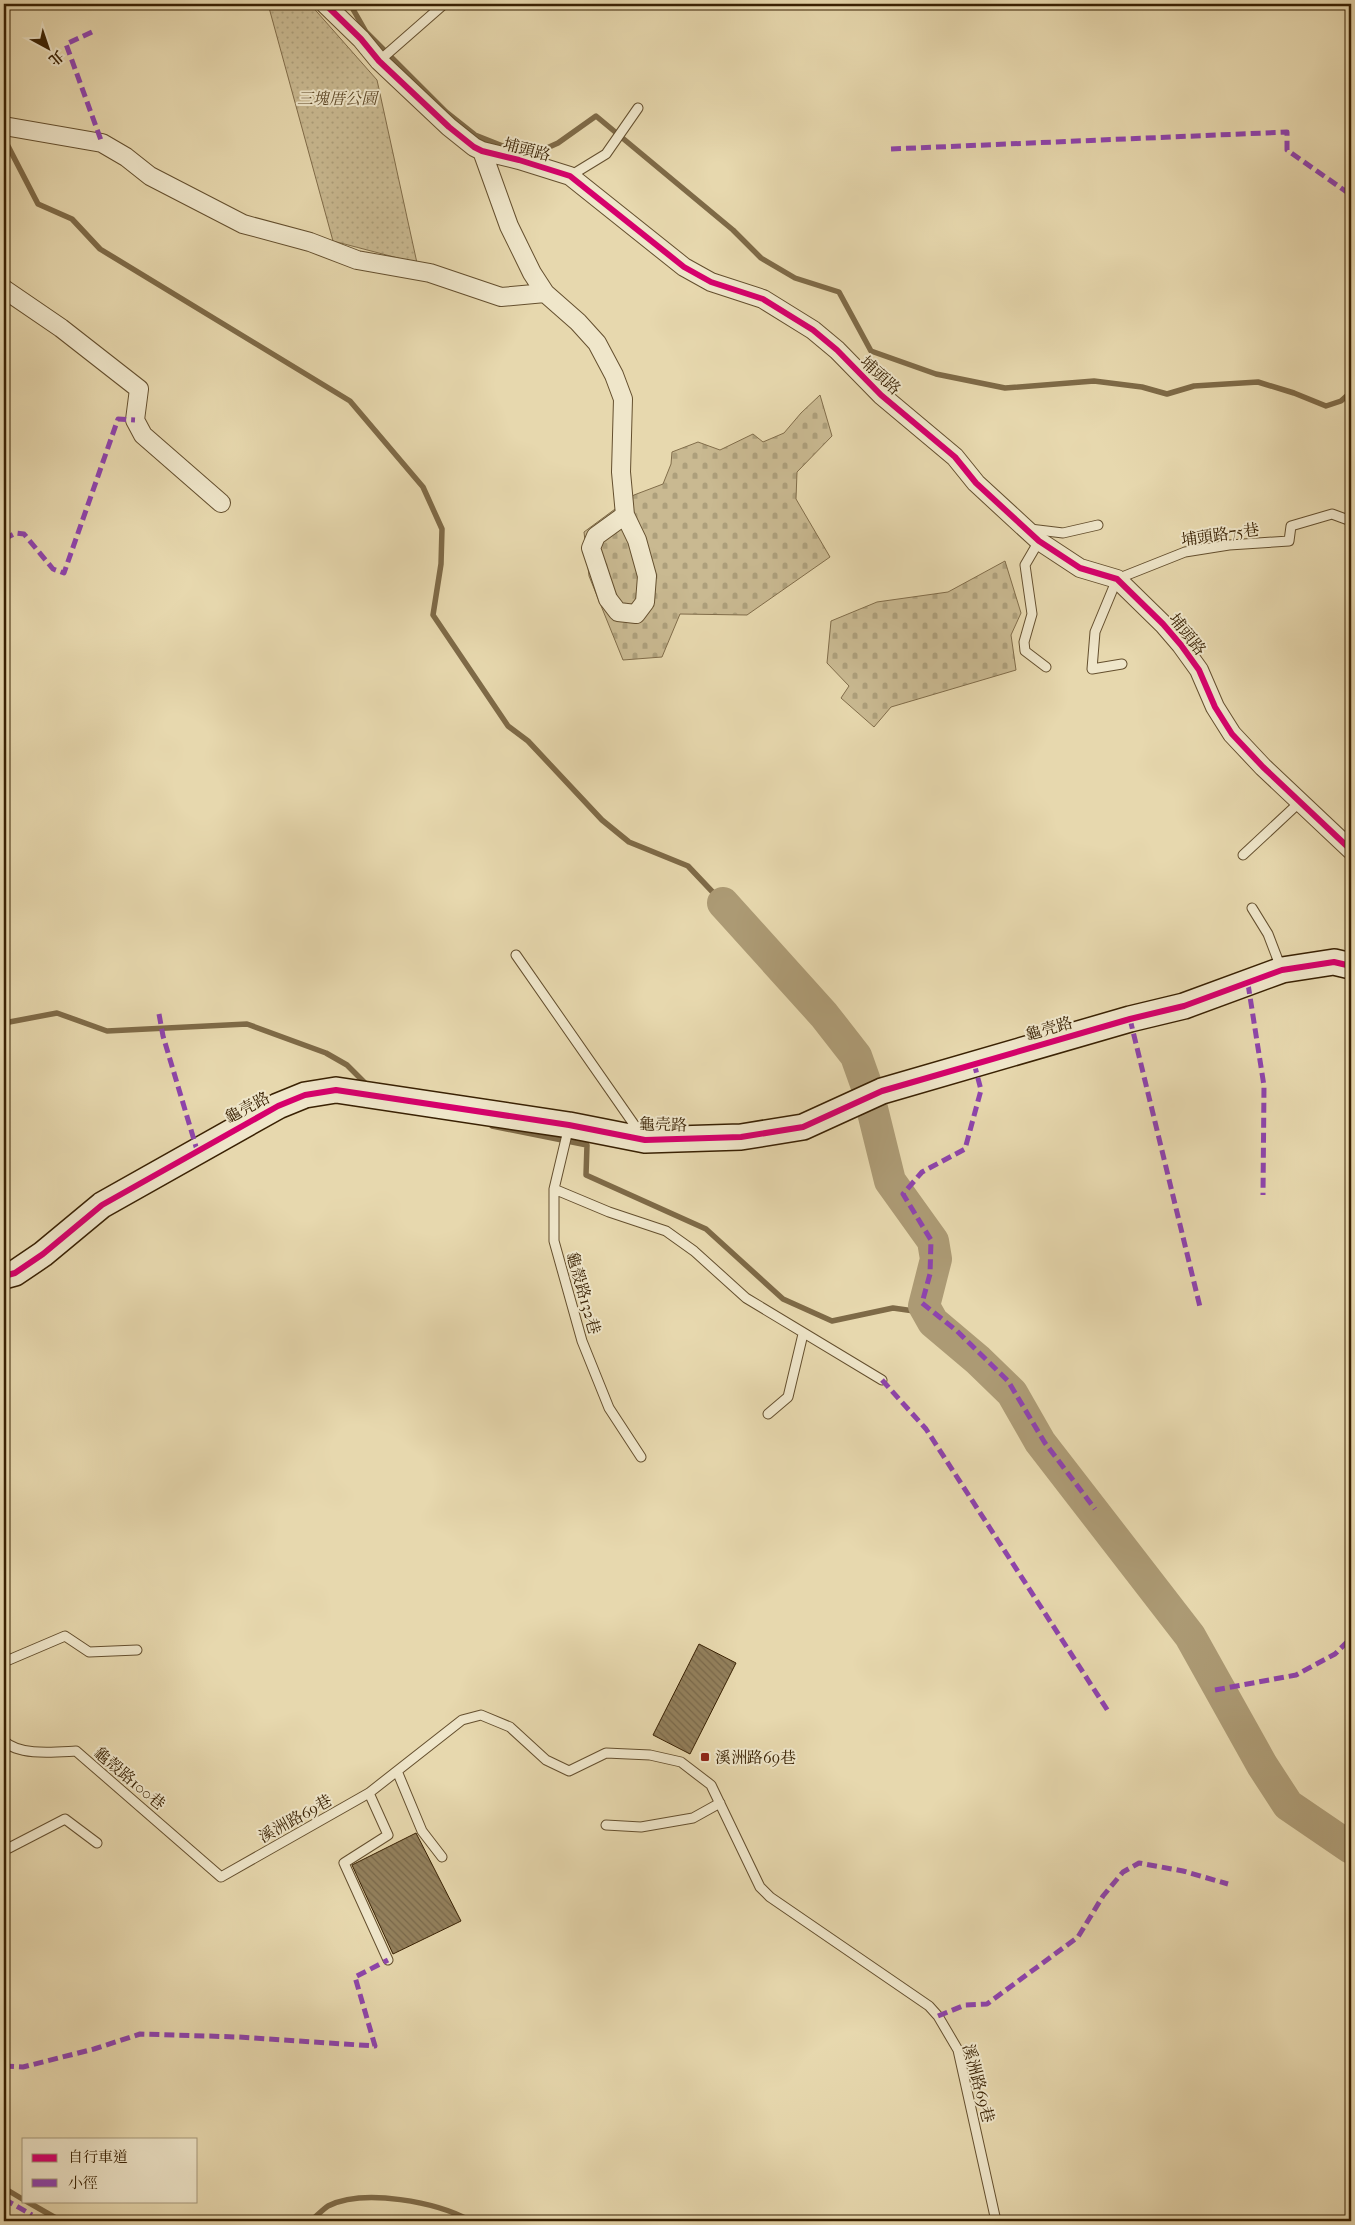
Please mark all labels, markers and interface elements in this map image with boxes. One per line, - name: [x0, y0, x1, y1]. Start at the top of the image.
- north arrow: [22, 22, 72, 72]
- text: 北: [45, 47, 67, 69]
- park label: 三塊厝公園: [297, 89, 380, 108]
- street label: 埔頭路: [501, 134, 553, 165]
- street label: 埔頭路: [857, 352, 905, 399]
- street label: 埔頭路75巷: [1180, 520, 1260, 549]
- street label: 埔頭路: [1165, 610, 1210, 659]
- street label: 龜壳路: [1023, 1013, 1075, 1044]
- street label: 龜壳路: [222, 1088, 273, 1127]
- street label: 龜壳路: [639, 1115, 687, 1134]
- street label: 龜殼路132巷: [563, 1250, 604, 1336]
- street label: 龜殼路100巷: [90, 1743, 169, 1814]
- place label: 溪洲路69巷: [715, 1748, 796, 1767]
- marker: 溪洲路69巷: [699, 1751, 711, 1763]
- street label: 溪洲路69巷: [255, 1790, 335, 1846]
- street label: 溪洲路69巷: [959, 2042, 998, 2125]
- legend: [22, 2138, 198, 2202]
- text: 自行車道: [68, 2148, 128, 2166]
- text: 小徑: [68, 2174, 98, 2192]

